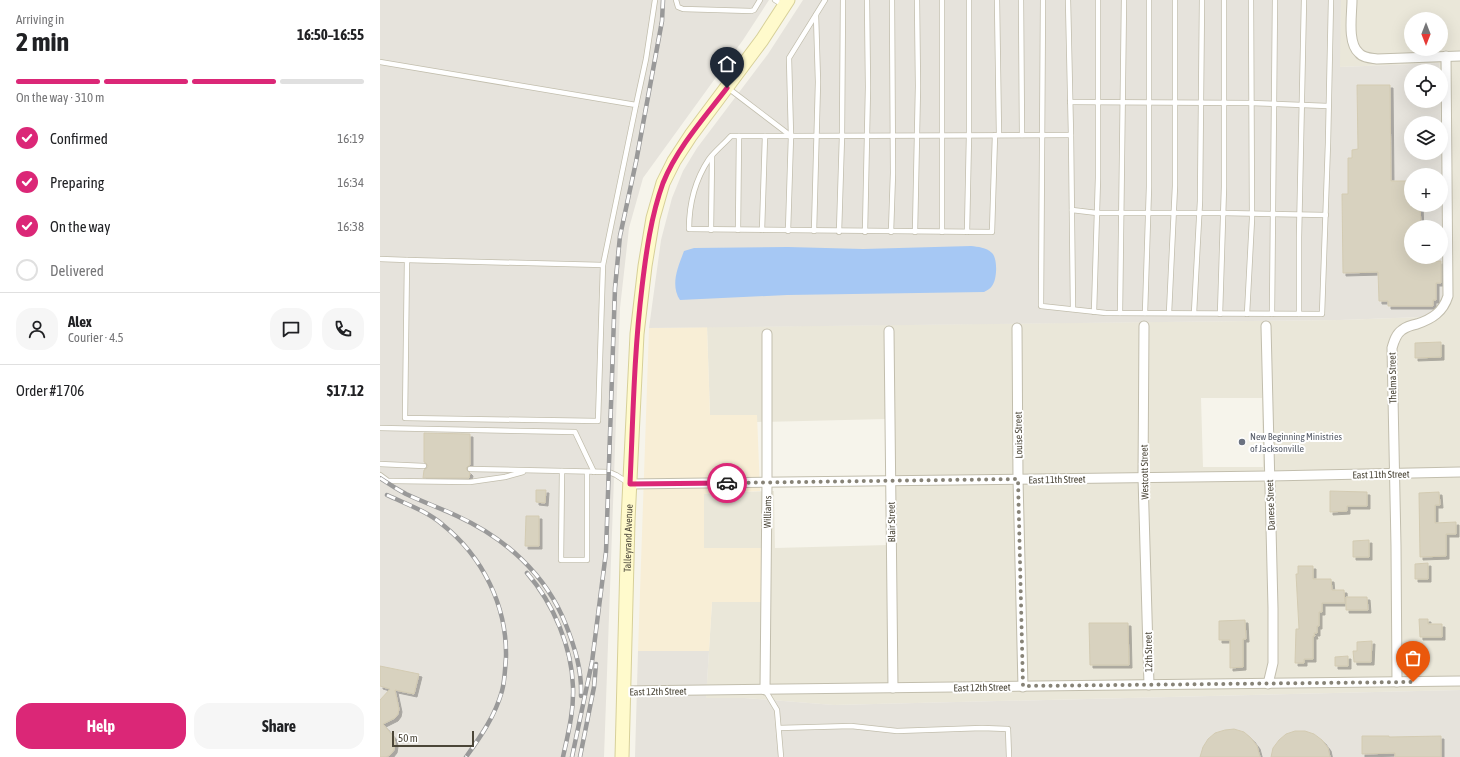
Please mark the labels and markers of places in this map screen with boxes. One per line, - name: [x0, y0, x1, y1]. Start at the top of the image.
- pin: [710, 47, 744, 88]
- place label: New Beginning Ministries of Jacksonville: [1250, 431, 1342, 454]
- marker: New Beginning Ministries of Jacksonville: [1237, 437, 1247, 447]
- pin: [1396, 641, 1430, 682]

